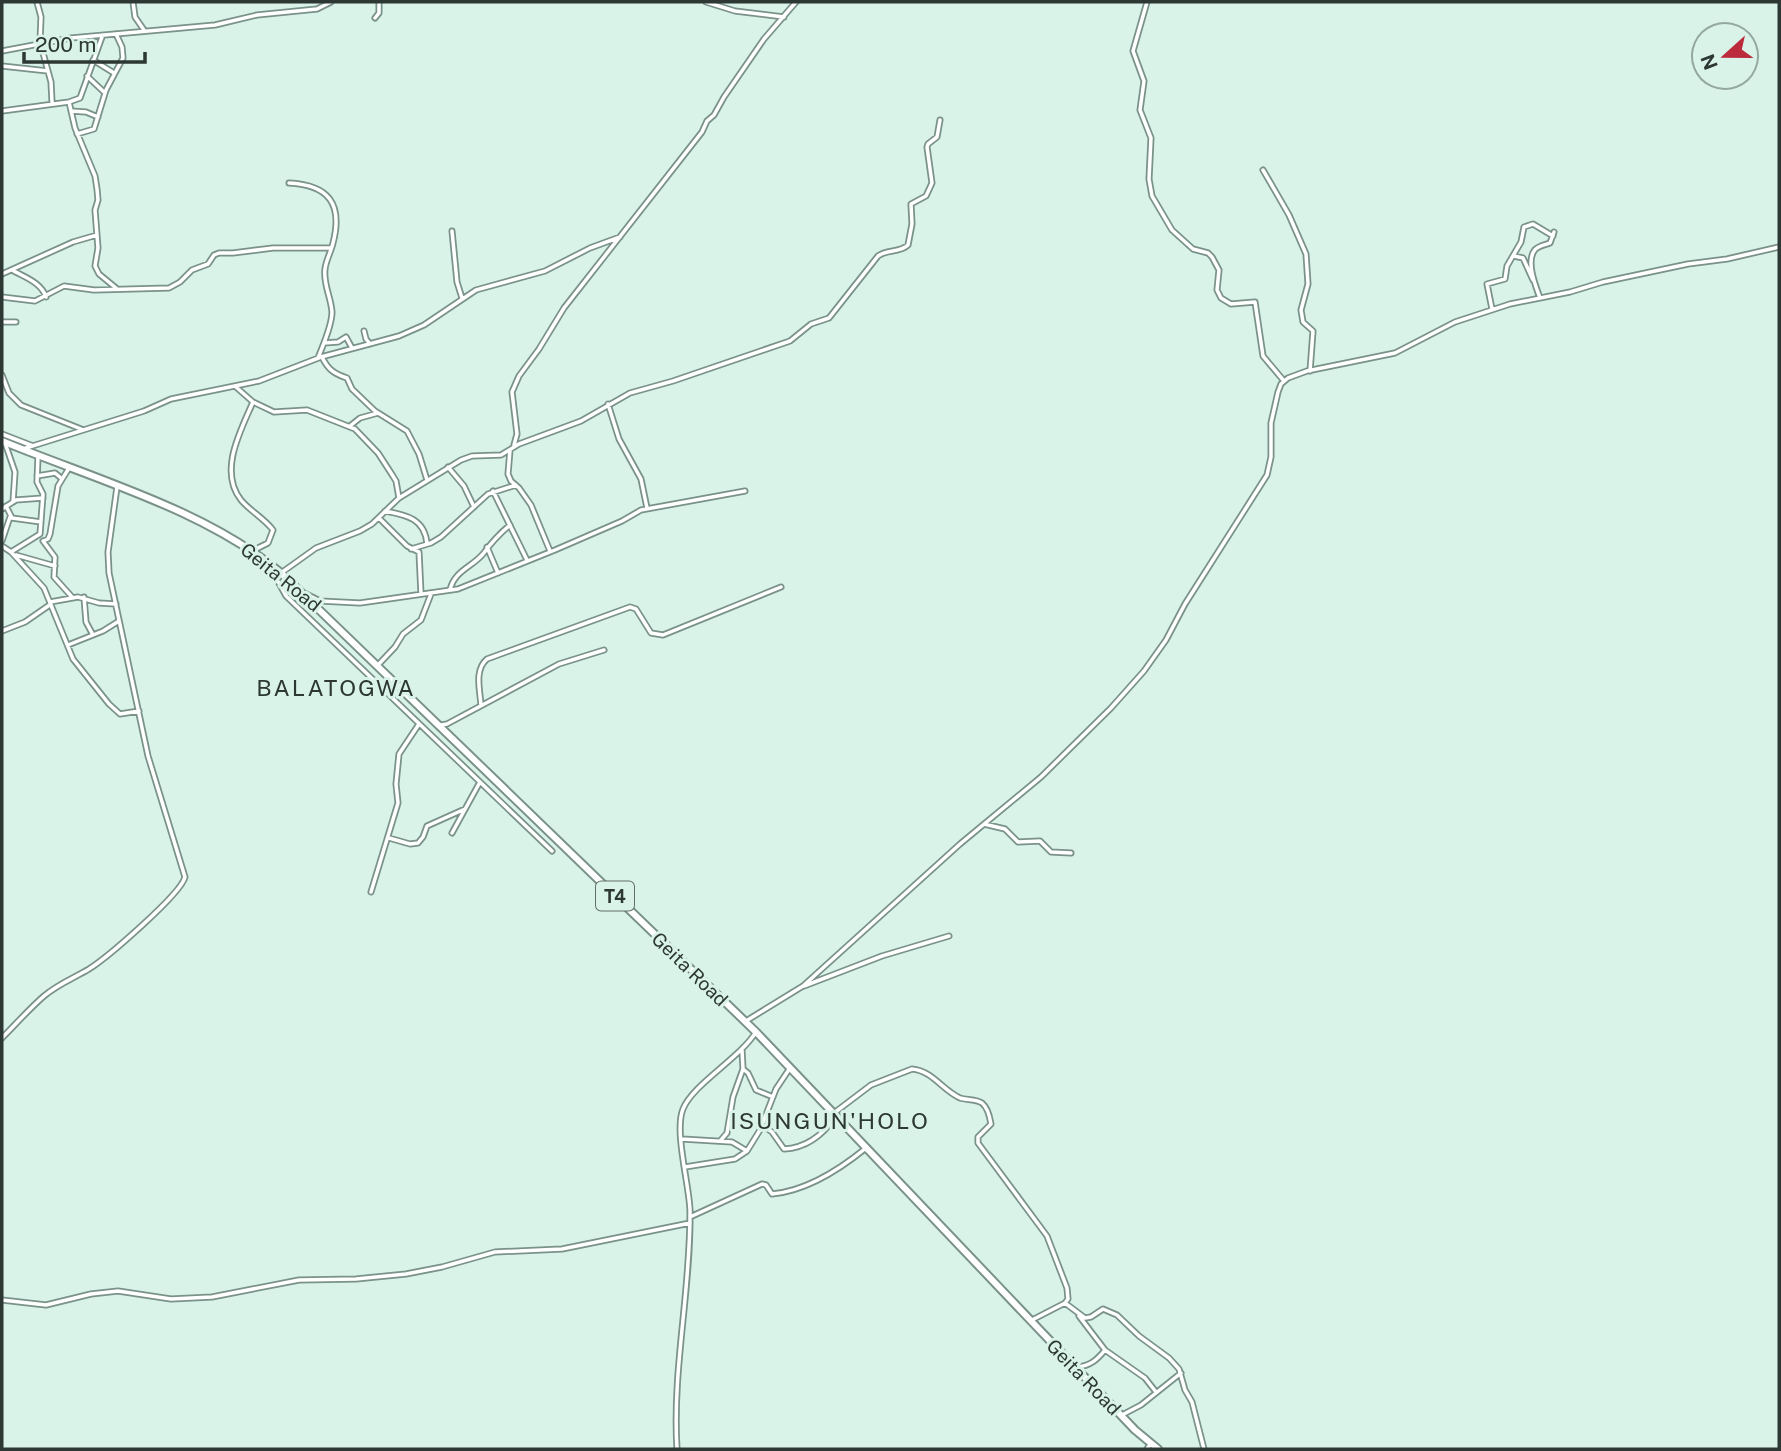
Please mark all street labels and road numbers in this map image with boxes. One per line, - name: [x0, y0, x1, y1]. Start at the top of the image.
- street label: Geita Road: [236, 538, 326, 616]
- road number: T4: [596, 882, 634, 911]
- street label: Geita Road: [648, 927, 732, 1011]
- street label: Geita Road: [1042, 1335, 1126, 1419]

